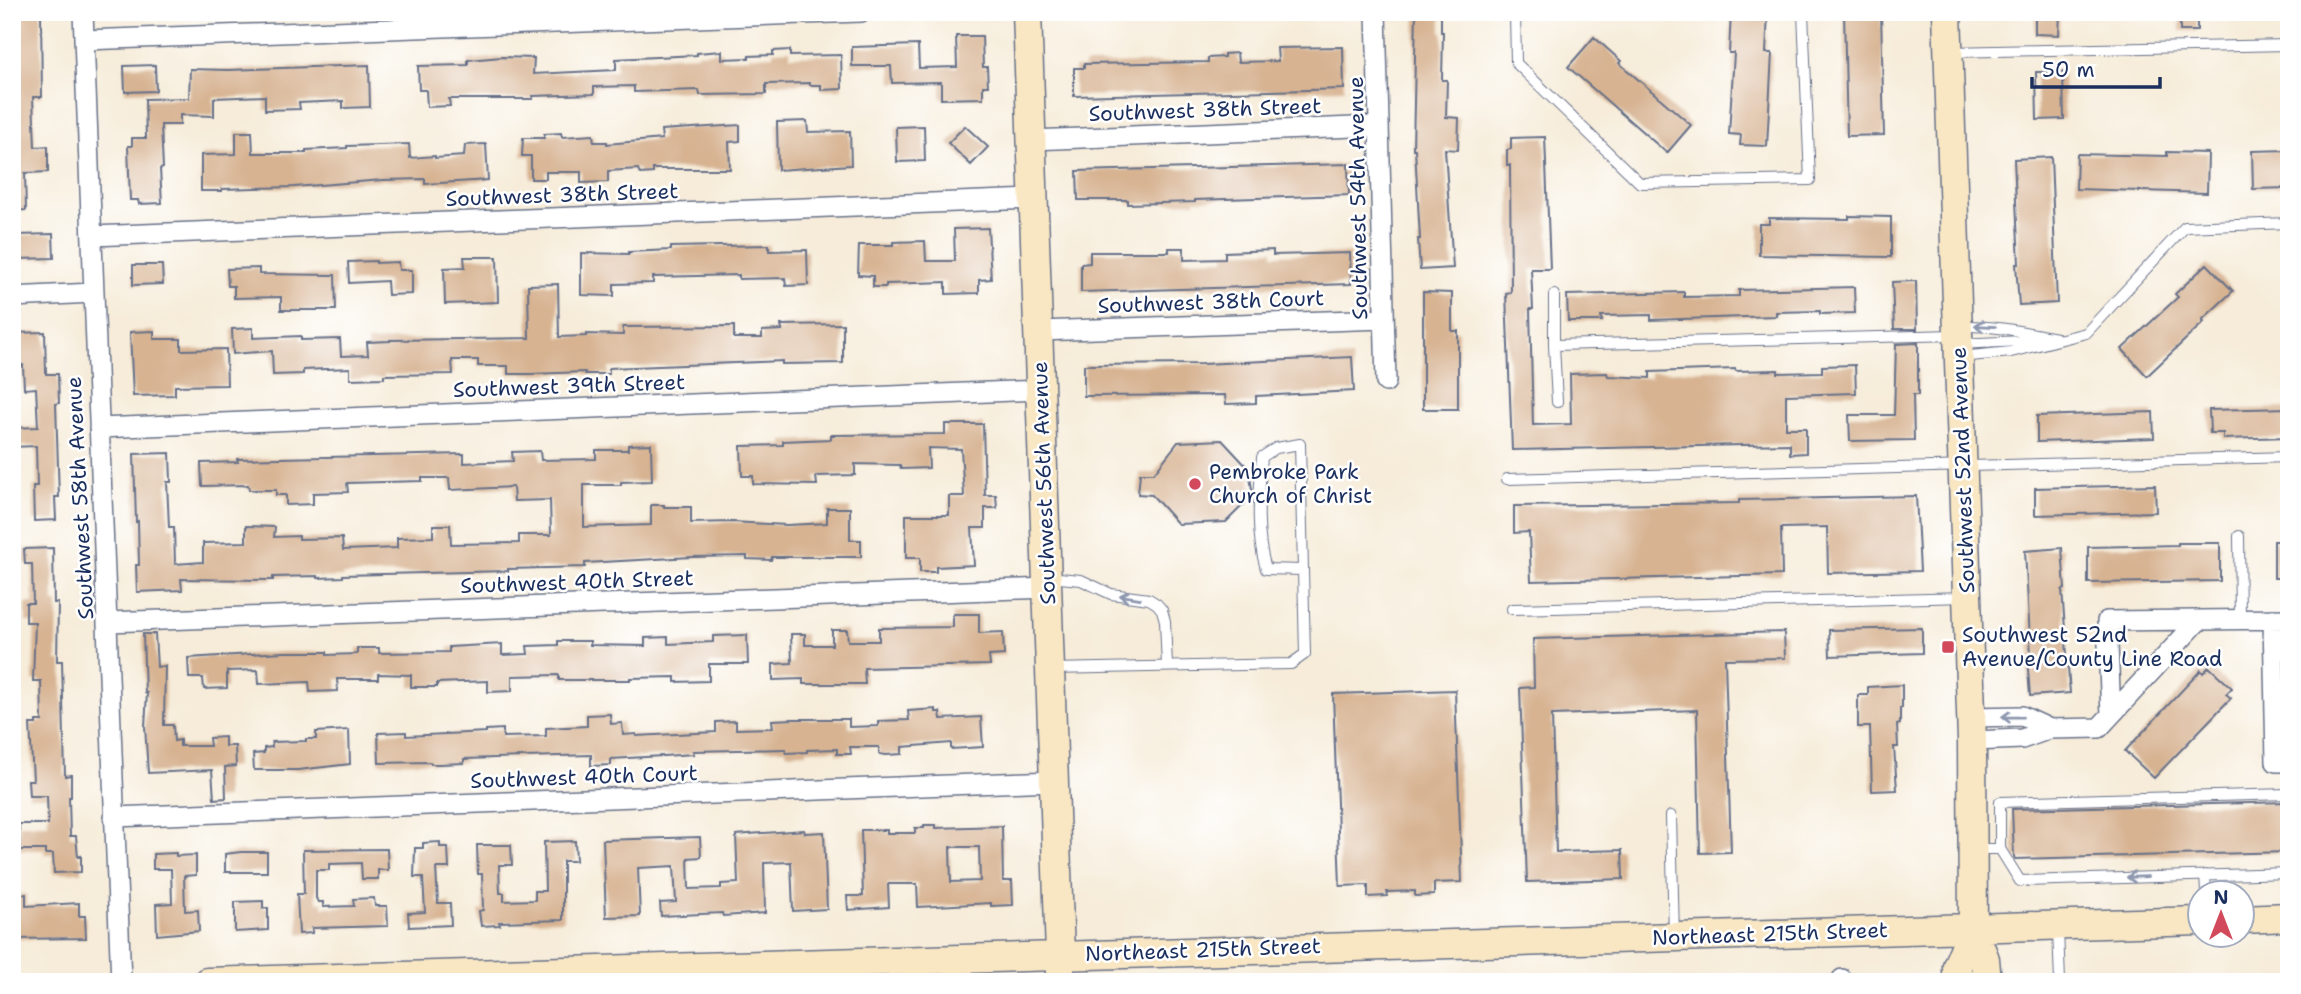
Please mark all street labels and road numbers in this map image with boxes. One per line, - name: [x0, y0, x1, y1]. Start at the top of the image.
- street label: Southwest 54th Avenue: [1342, 76, 1374, 320]
- street label: Southwest 38th Street: [1088, 92, 1322, 128]
- street label: Southwest 38th Street: [445, 177, 679, 213]
- street label: Southwest 38th Court: [1097, 284, 1325, 320]
- street label: Southwest 52nd Avenue: [1945, 346, 1981, 594]
- street label: Southwest 56th Avenue: [1026, 361, 1062, 605]
- street label: Southwest 39th Street: [452, 368, 686, 404]
- street label: Southwest 58th Avenue: [60, 376, 100, 620]
- street label: Southwest 40th Street: [460, 564, 694, 600]
- street label: Southwest 40th Court: [470, 759, 698, 795]
- street label: Northeast 215th Street: [1652, 916, 1888, 952]
- street label: Northeast 215th Street: [1085, 932, 1321, 968]

